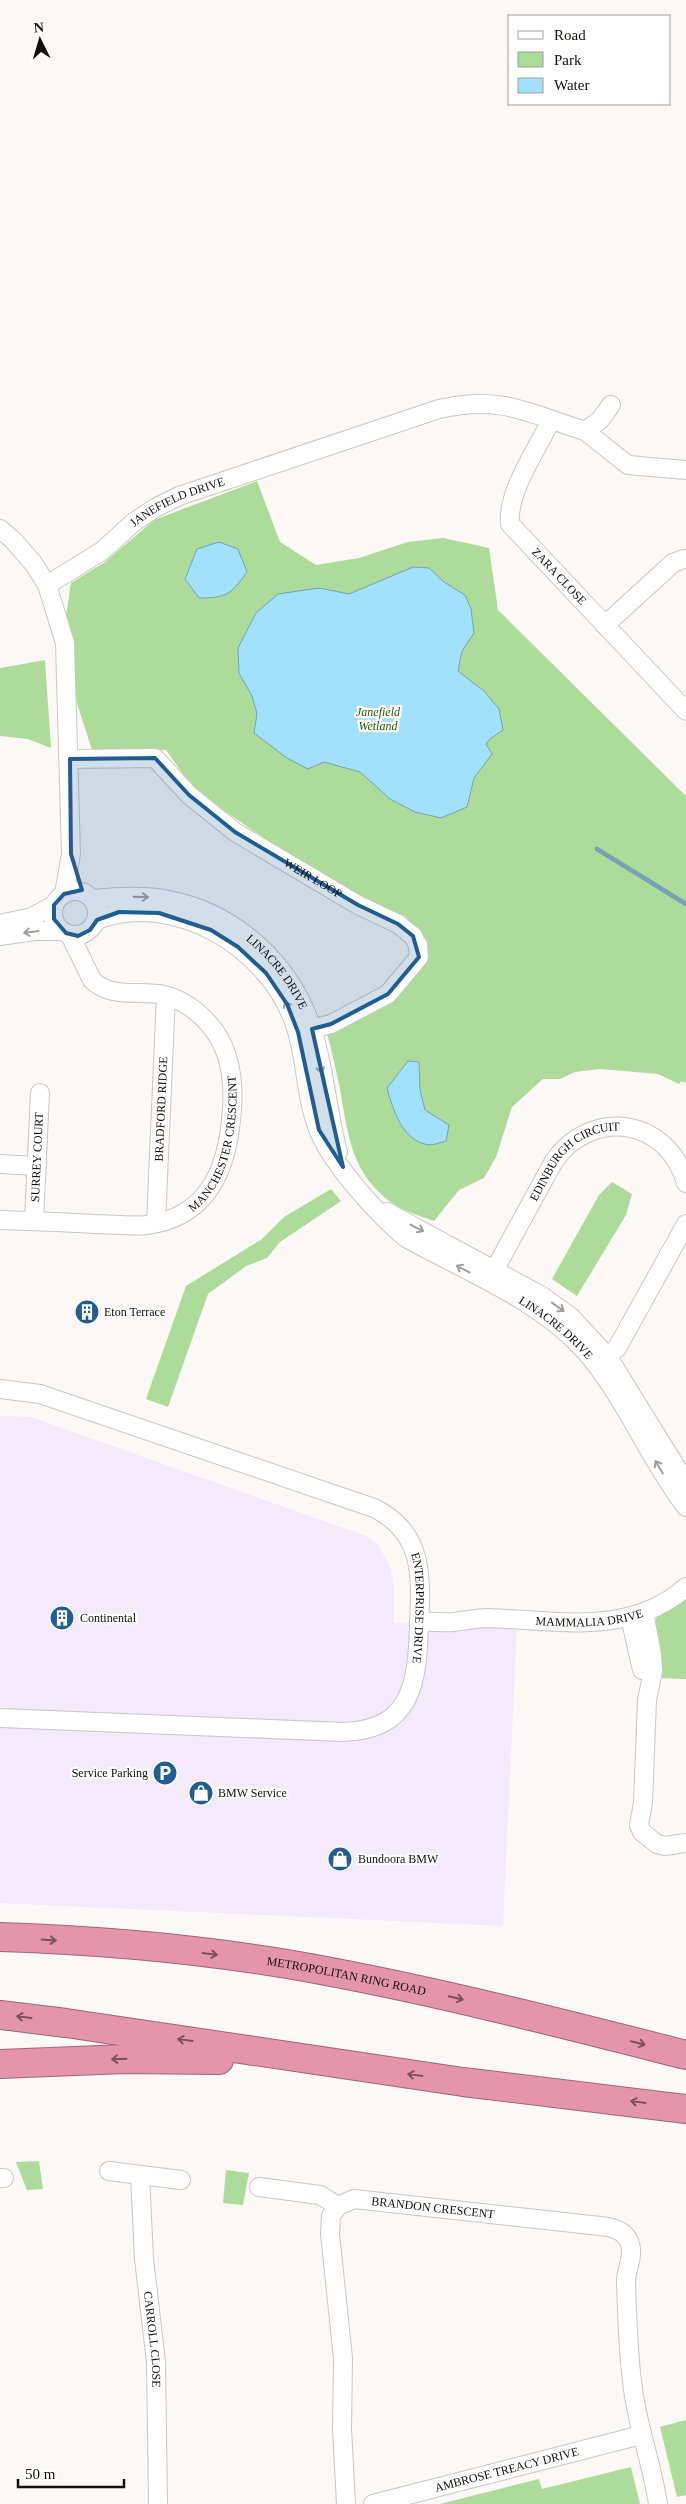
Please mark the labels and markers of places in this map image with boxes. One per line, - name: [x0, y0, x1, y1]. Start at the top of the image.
- building icon: Eton Terrace: [74, 1299, 100, 1325]
- place label: Eton Terrace: [104, 1305, 165, 1319]
- building icon: Continental: [49, 1605, 75, 1631]
- place label: Continental: [80, 1611, 137, 1625]
- parking icon: Service Parking: [152, 1760, 178, 1786]
- place label: Service Parking: [72, 1766, 148, 1780]
- shop icon: BMW Service: [188, 1780, 214, 1806]
- place label: BMW Service: [218, 1786, 287, 1800]
- shop icon: Bundoora BMW: [327, 1846, 353, 1872]
- place label: Bundoora BMW: [358, 1852, 439, 1866]

